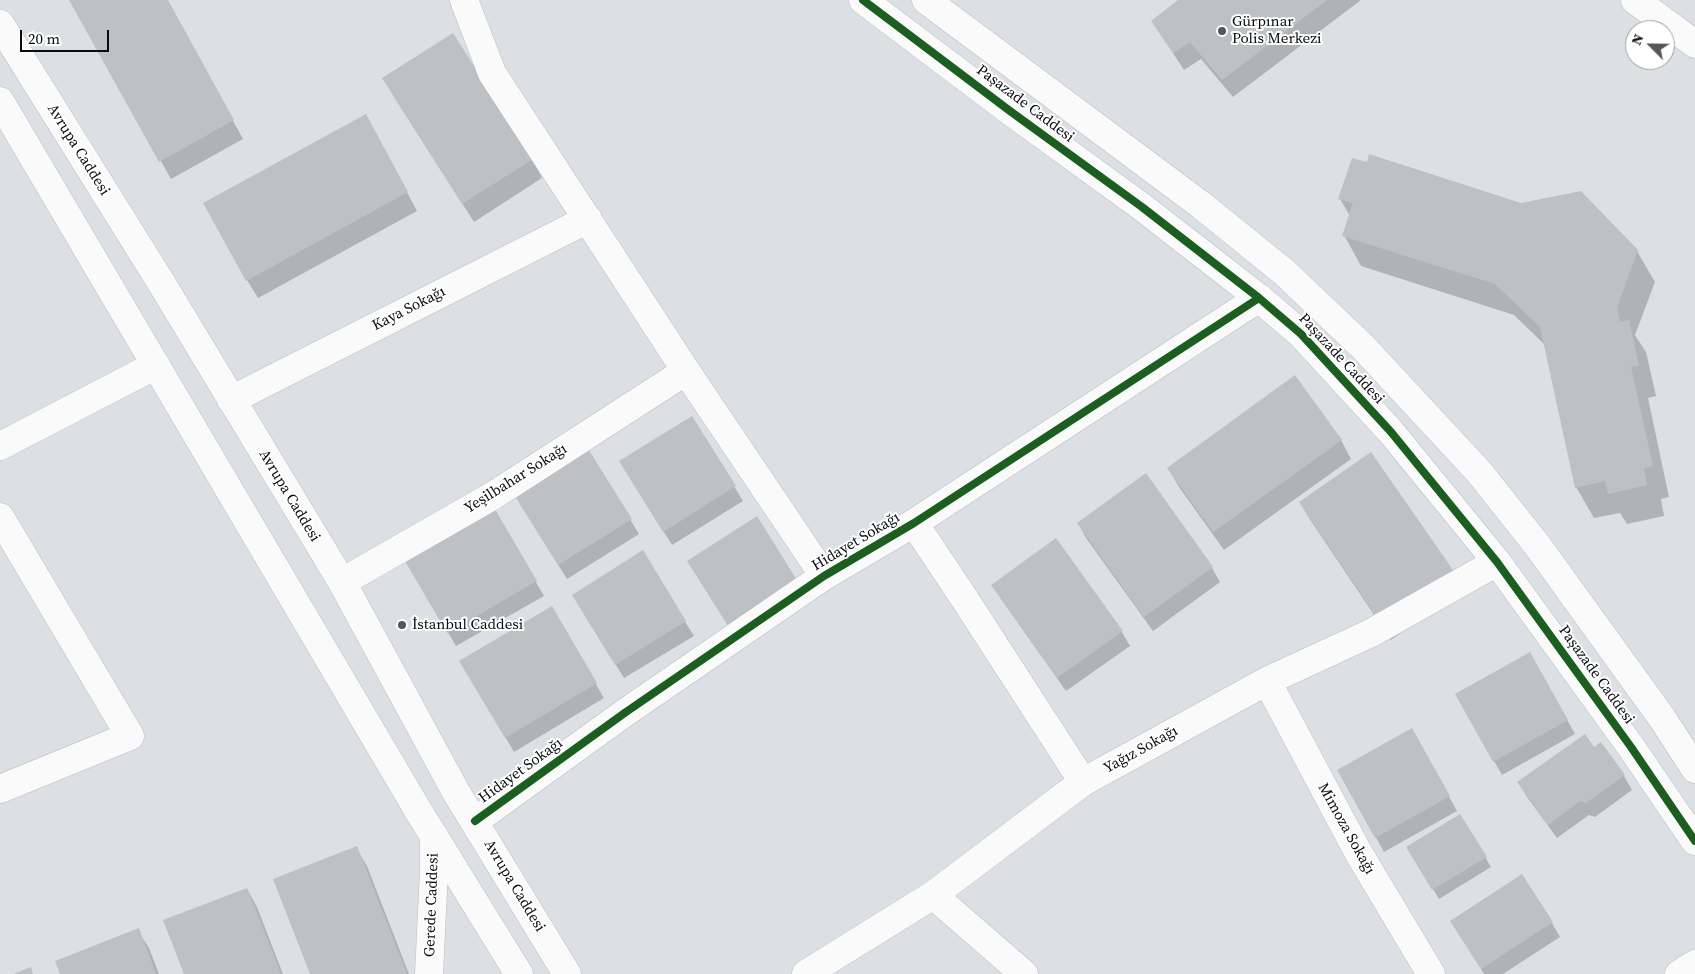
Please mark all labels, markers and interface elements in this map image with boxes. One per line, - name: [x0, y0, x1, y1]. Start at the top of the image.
- place label: Gürpınar Polis Merkezi: [1232, 13, 1321, 48]
- scale bar: [22, 20, 111, 52]
- north arrow: [1625, 20, 1675, 70]
- marker: Gürpınar Polis Merkezi: [1216, 25, 1228, 37]
- text: 20 m: [28, 28, 60, 49]
- text: N: [1626, 31, 1648, 48]
- street label: Paşazade Caddesi: [973, 61, 1077, 147]
- street label: Avrupa Caddesi: [43, 101, 113, 199]
- street label: Kaya Sokağı: [369, 283, 449, 335]
- street label: Paşazade Caddesi: [1294, 310, 1388, 408]
- street label: Yeşilbahar Sokağı: [461, 440, 571, 518]
- street label: Avrupa Caddesi: [254, 447, 324, 545]
- street label: Hidayet Sokağı: [809, 509, 903, 575]
- place label: İstanbul Caddesi: [412, 616, 523, 634]
- marker: İstanbul Caddesi: [396, 619, 408, 631]
- street label: Paşazade Caddesi: [1554, 622, 1638, 728]
- street label: Yağız Sokağı: [1101, 722, 1181, 778]
- street label: Hidayet Sokağı: [476, 735, 566, 807]
- street label: Mimoza Sokağı: [1314, 780, 1378, 878]
- street label: Avrupa Caddesi: [479, 837, 549, 935]
- street label: Gerede Caddesi: [421, 853, 443, 957]

